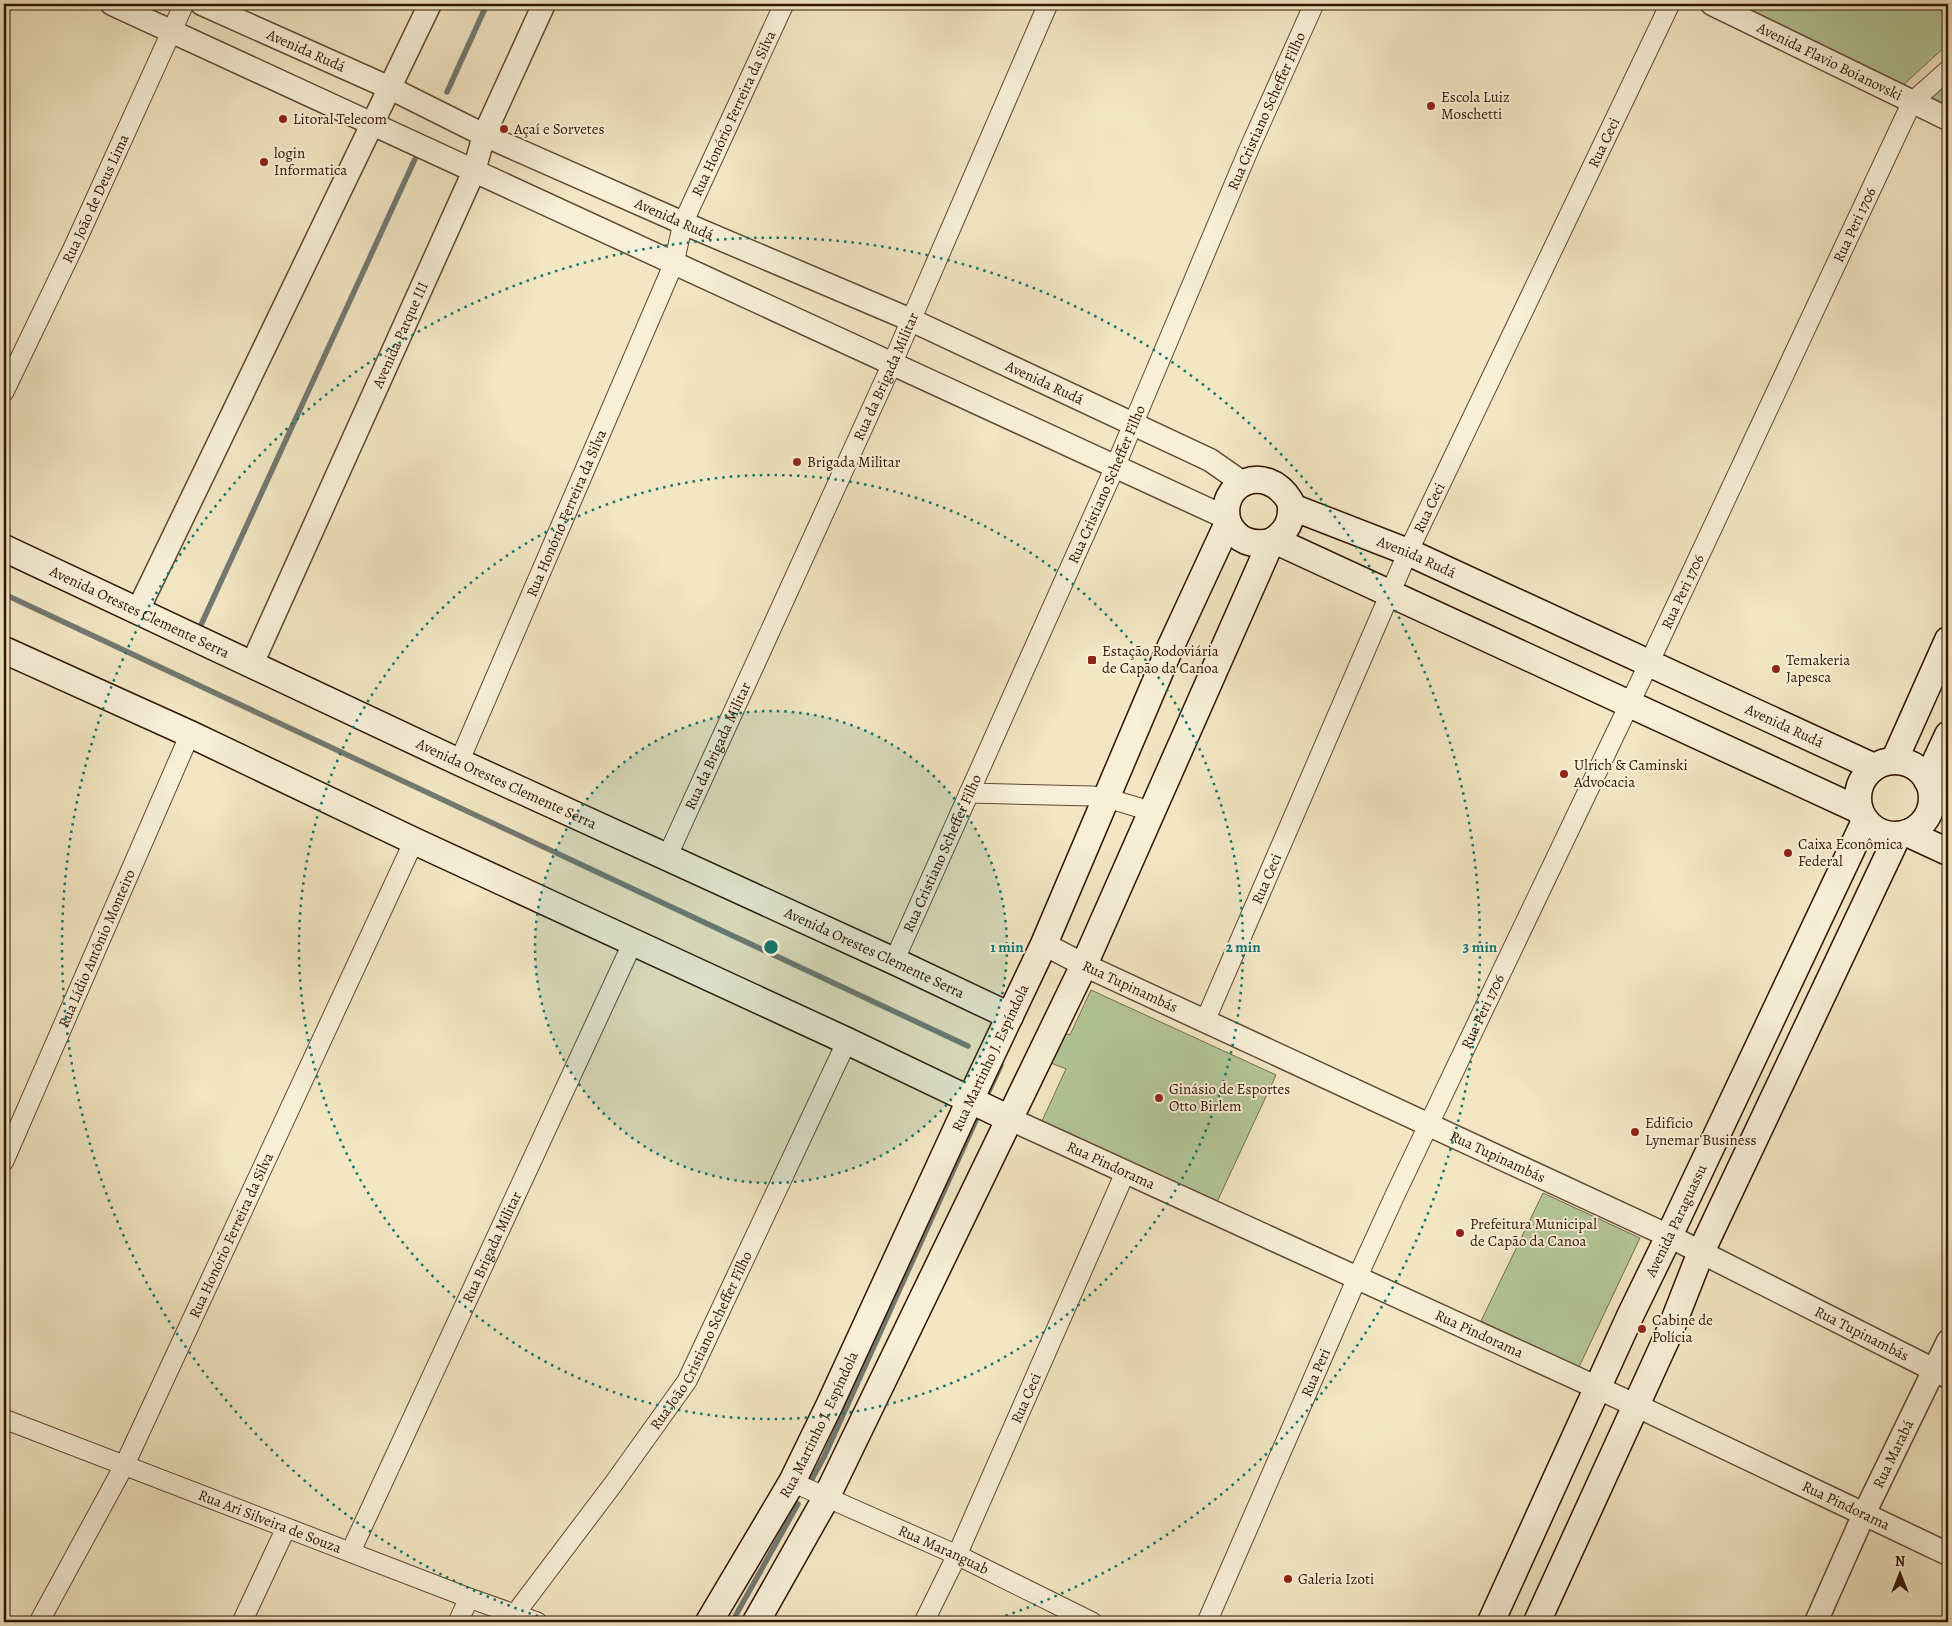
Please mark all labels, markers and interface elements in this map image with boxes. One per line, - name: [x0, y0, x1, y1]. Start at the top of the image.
- street label: Avenida Flavio Boianovski: [1753, 17, 1906, 105]
- street label: Avenida Rudá: [263, 24, 349, 77]
- street label: Rua Honório Ferreira da Silva: [687, 27, 780, 200]
- street label: Rua Cristiano Scheffer Filho: [1223, 29, 1310, 193]
- place label: Escola Luiz Moschetti: [1441, 87, 1510, 124]
- marker: Escola Luiz Moschetti: [1425, 100, 1437, 112]
- place label: Litoral Telecom: [293, 109, 387, 129]
- marker: Litoral Telecom: [277, 113, 289, 125]
- street label: Rua Ceci: [1583, 114, 1624, 171]
- place label: Açaí e Sorvetes: [513, 119, 605, 139]
- marker: Açaí e Sorvetes: [498, 123, 510, 135]
- street label: Rua João de Deus Lima: [57, 131, 134, 266]
- place label: login Informatica: [274, 143, 347, 180]
- marker: login Informatica: [258, 156, 270, 168]
- street label: Rua Peri 1706: [1828, 184, 1881, 266]
- street label: Avenida Rudá: [631, 193, 717, 245]
- street label: Avenida Parque III: [367, 278, 433, 392]
- street label: Rua da Brigada Militar: [848, 309, 923, 444]
- street label: Avenida Rudá: [1001, 355, 1087, 409]
- street label: Rua Cristiano Scheffer Filho: [1063, 402, 1150, 567]
- street label: Rua Honório Ferreira da Silva: [521, 426, 611, 600]
- place label: Brigada Militar: [807, 452, 901, 472]
- marker: Brigada Militar: [791, 456, 803, 468]
- street label: Rua Ceci: [1409, 479, 1450, 536]
- street label: Avenida Rudá: [1373, 531, 1459, 583]
- street label: Rua Peri 1706: [1656, 551, 1709, 632]
- street label: Avenida Orestes Clemente Serra: [46, 561, 233, 663]
- place label: Estação Rodoviária de Capão da Canoa: [1102, 641, 1219, 678]
- place label: Temakeria Japesca: [1786, 650, 1850, 687]
- marker: Estação Rodoviária de Capão da Canoa: [1086, 654, 1098, 666]
- marker: Temakeria Japesca: [1770, 663, 1782, 675]
- street label: Rua da Brigada Militar: [680, 679, 756, 813]
- street label: Avenida Rudá: [1741, 699, 1827, 752]
- street label: Avenida Orestes Clemente Serra: [412, 733, 600, 834]
- place label: Ulrich & Caminski Advocacia: [1573, 755, 1688, 792]
- marker: Ulrich & Caminski Advocacia: [1558, 768, 1570, 780]
- street label: Rua Cristiano Scheffer Filho: [898, 771, 986, 935]
- place label: Caixa Econômica Federal: [1798, 834, 1903, 871]
- marker: Caixa Econômica Federal: [1782, 847, 1794, 859]
- street label: Rua Ceci: [1247, 850, 1286, 907]
- street label: Rua Lídio Antônio Monteiro: [53, 866, 140, 1031]
- street label: Avenida Orestes Clemente Serra: [780, 902, 968, 1003]
- text: 1 min: [990, 937, 1024, 957]
- text: 2 min: [1225, 937, 1261, 957]
- text: 3 min: [1463, 937, 1498, 957]
- centre of rings: [762, 938, 780, 956]
- street label: Rua Tupinambás: [1079, 956, 1181, 1017]
- street label: Rua Peri 1706: [1456, 971, 1509, 1052]
- street label: Rua Martinho J. Espíndola: [947, 981, 1034, 1135]
- place label: Ginásio de Esportes Otto Birlem: [1169, 1079, 1290, 1116]
- marker: Ginásio de Esportes Otto Birlem: [1153, 1092, 1165, 1104]
- place label: Edifício Lynemar Business: [1645, 1113, 1757, 1150]
- street label: Rua Tupinambás: [1447, 1126, 1549, 1187]
- marker: Edifício Lynemar Business: [1629, 1126, 1641, 1138]
- street label: Rua Pindorama: [1064, 1136, 1158, 1194]
- street label: Rua Honório Ferreira da Silva: [184, 1149, 278, 1321]
- street label: Avenida Paraguassu: [1640, 1160, 1712, 1281]
- street label: Rua Brigada Militar: [457, 1188, 526, 1306]
- place label: Prefeitura Municipal de Capão da Canoa: [1470, 1214, 1597, 1251]
- marker: Prefeitura Municipal de Capão da Canoa: [1454, 1227, 1466, 1239]
- street label: Rua João Cristiano Scheffer Filho: [645, 1248, 757, 1434]
- street label: Rua Tupinambás: [1811, 1301, 1912, 1366]
- street label: Rua Pindorama: [1432, 1305, 1527, 1363]
- place label: Cabine de Polícia: [1652, 1310, 1713, 1347]
- marker: Cabine de Polícia: [1636, 1323, 1648, 1335]
- street label: Rua Peri: [1296, 1345, 1335, 1400]
- street label: Rua Martinho J. Espíndola: [775, 1348, 863, 1502]
- street label: Rua Ceci: [1006, 1370, 1046, 1427]
- street label: Rua Marabá: [1868, 1416, 1918, 1491]
- street label: Rua Pindorama: [1799, 1476, 1893, 1535]
- street label: Rua Ari Silveira de Souza: [195, 1485, 344, 1558]
- street label: Rua Maranguab: [895, 1520, 993, 1579]
- north arrow: [1874, 1548, 1924, 1598]
- text: N: [1895, 1552, 1905, 1571]
- place label: Galeria Izoti: [1298, 1569, 1374, 1589]
- marker: Galeria Izoti: [1282, 1573, 1294, 1585]

